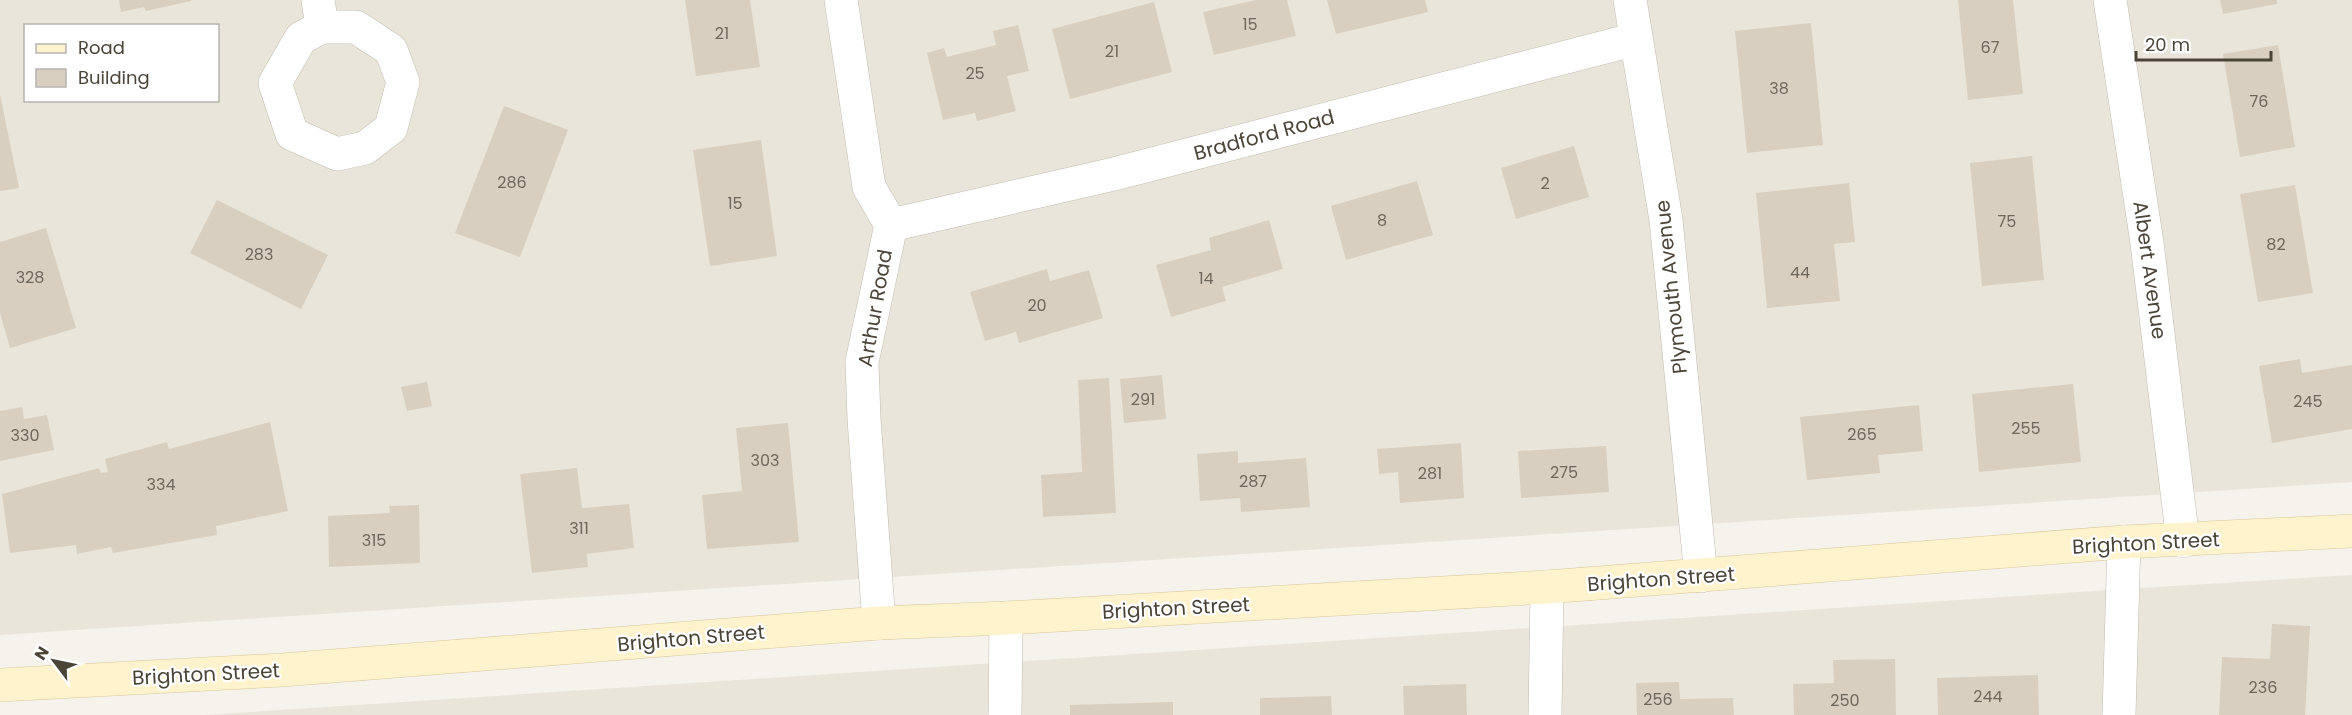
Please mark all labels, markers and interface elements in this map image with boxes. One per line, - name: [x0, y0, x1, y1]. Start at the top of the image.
- house number: 15: [1242, 13, 1258, 36]
- house number: 21: [715, 22, 729, 45]
- legend: [24, 24, 219, 102]
- scale bar: [2136, 24, 2271, 62]
- text: 20 m: [2145, 32, 2190, 57]
- text: Road: [78, 35, 125, 60]
- house number: 67: [1981, 36, 2000, 59]
- house number: 21: [1105, 40, 1119, 63]
- house number: 25: [965, 62, 985, 85]
- text: Building: [78, 65, 150, 90]
- house number: 38: [1769, 77, 1789, 100]
- house number: 76: [2250, 90, 2268, 113]
- street label: Bradford Road: [1191, 103, 1337, 167]
- house number: 286: [497, 171, 527, 194]
- house number: 2: [1540, 172, 1550, 195]
- house number: 15: [727, 192, 743, 215]
- street label: Plymouth Avenue: [1648, 199, 1694, 375]
- street label: Albert Avenue: [2126, 199, 2174, 341]
- house number: 8: [1377, 209, 1387, 232]
- house number: 75: [1998, 210, 2016, 233]
- house number: 82: [2266, 233, 2286, 256]
- house number: 283: [245, 243, 273, 266]
- street label: Arthur Road: [851, 247, 899, 369]
- house number: 44: [1790, 261, 1810, 284]
- house number: 328: [16, 266, 44, 289]
- house number: 14: [1198, 267, 1214, 290]
- house number: 20: [1027, 294, 1047, 317]
- house number: 291: [1131, 388, 1155, 411]
- house number: 245: [2293, 390, 2323, 413]
- house number: 255: [2011, 417, 2041, 440]
- house number: 265: [1847, 423, 1877, 446]
- house number: 330: [11, 424, 39, 447]
- house number: 303: [751, 449, 779, 472]
- house number: 275: [1550, 461, 1578, 484]
- house number: 281: [1418, 462, 1442, 485]
- house number: 287: [1239, 470, 1267, 493]
- house number: 334: [147, 473, 175, 496]
- house number: 311: [569, 517, 589, 540]
- street label: Brighton Street: [2071, 525, 2221, 561]
- house number: 315: [362, 529, 386, 552]
- street label: Brighton Street: [1586, 560, 1736, 598]
- street label: Brighton Street: [1101, 590, 1251, 626]
- street label: Brighton Street: [616, 618, 766, 658]
- north arrow: [24, 631, 84, 691]
- text: N: [29, 642, 55, 665]
- street label: Brighton Street: [131, 656, 281, 692]
- house number: 236: [2249, 676, 2277, 699]
- house number: 244: [1973, 685, 2003, 708]
- house number: 256: [1643, 688, 1673, 711]
- house number: 250: [1830, 689, 1860, 712]

